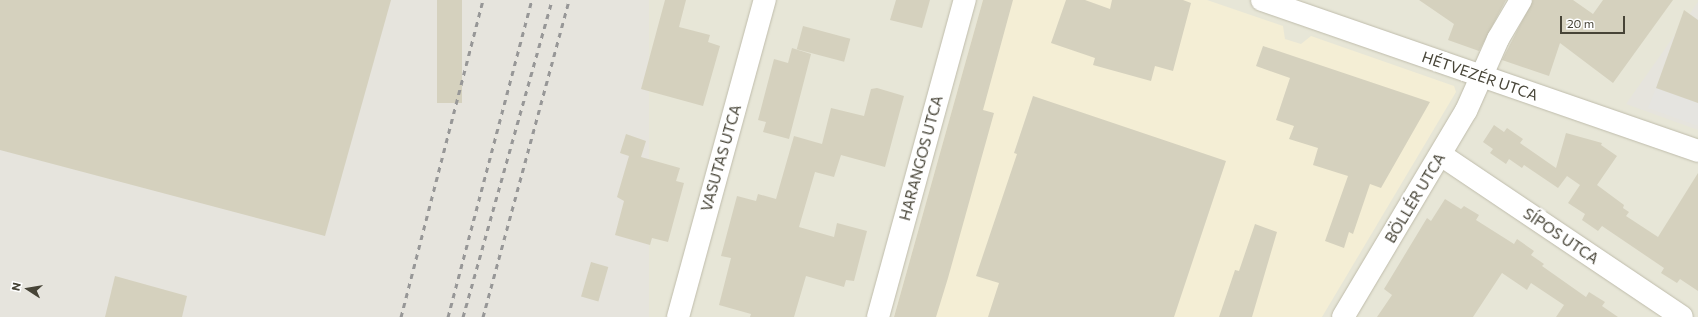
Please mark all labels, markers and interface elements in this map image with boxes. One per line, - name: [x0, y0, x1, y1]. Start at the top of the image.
- scale bar: [1562, 8, 1627, 34]
- text: 20 m: [1567, 16, 1594, 30]
- street label: HÉTVEZÉR UTCA: [1420, 48, 1540, 104]
- street label: HARANGOS UTCA: [896, 93, 946, 223]
- street label: VASUTAS UTCA: [697, 102, 745, 214]
- street label: BÖLLÉR UTCA: [1381, 150, 1449, 246]
- street label: SÍPOS UTCA: [1520, 204, 1602, 268]
- north arrow: [8, 269, 48, 309]
- text: N: [9, 281, 23, 292]

